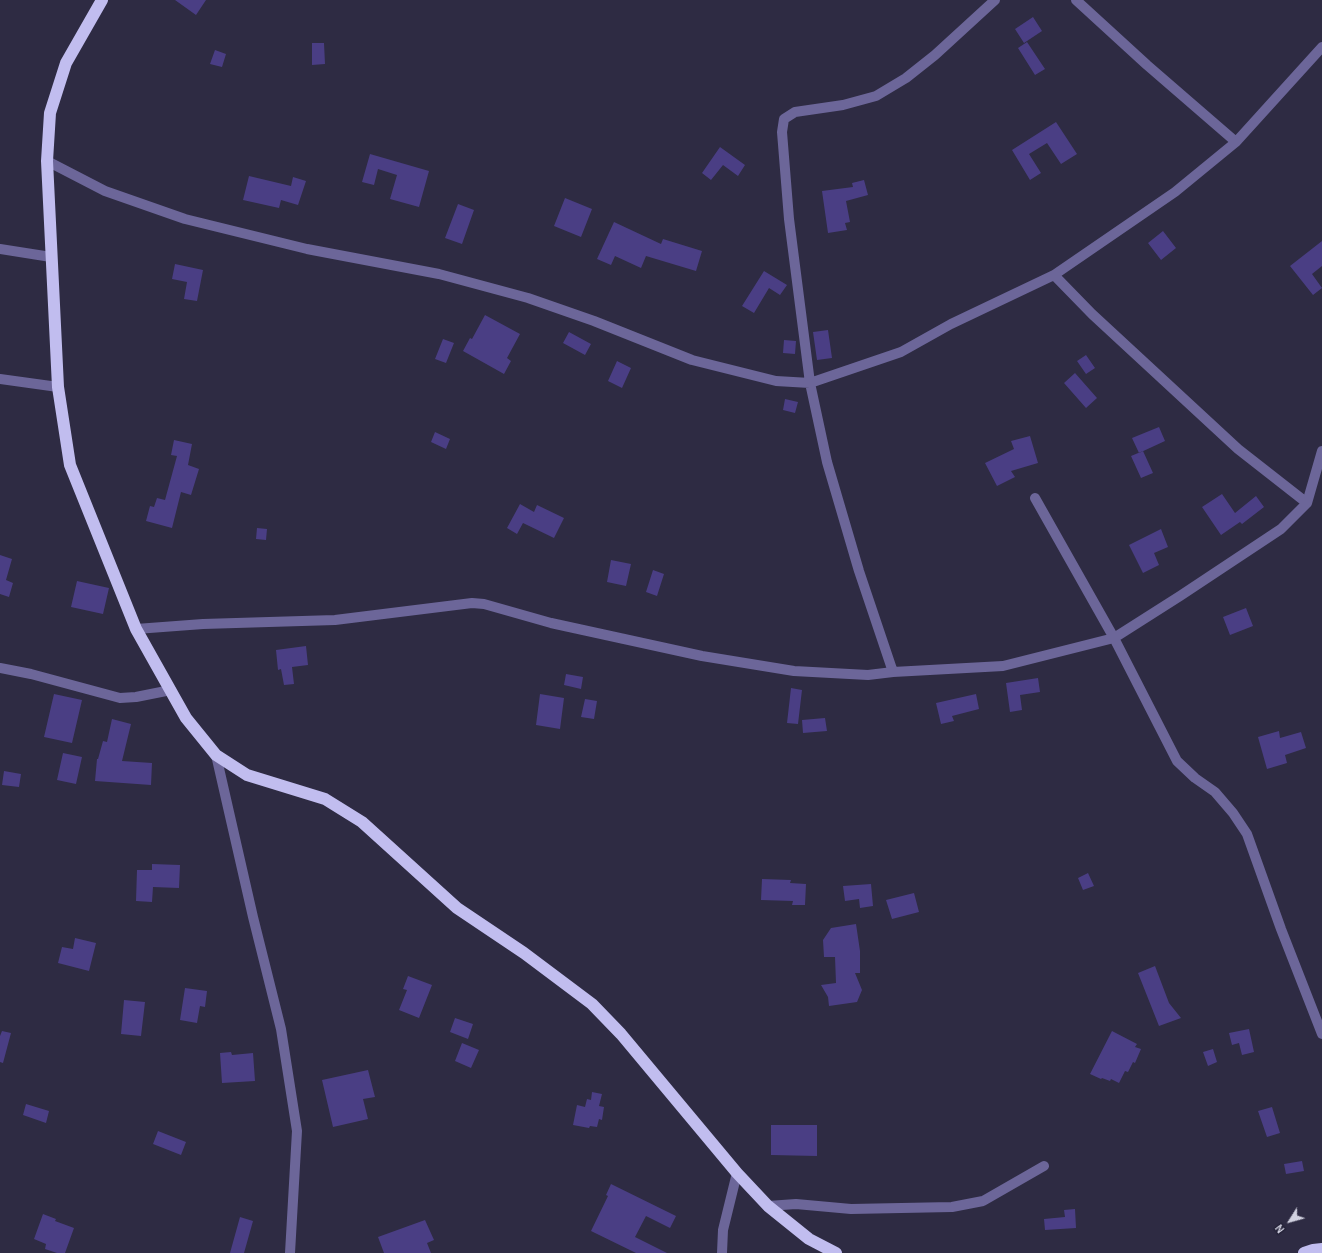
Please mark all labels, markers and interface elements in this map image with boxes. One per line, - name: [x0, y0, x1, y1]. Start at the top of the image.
- north arrow: [1270, 1201, 1310, 1241]
- text: N: [1272, 1221, 1288, 1236]

